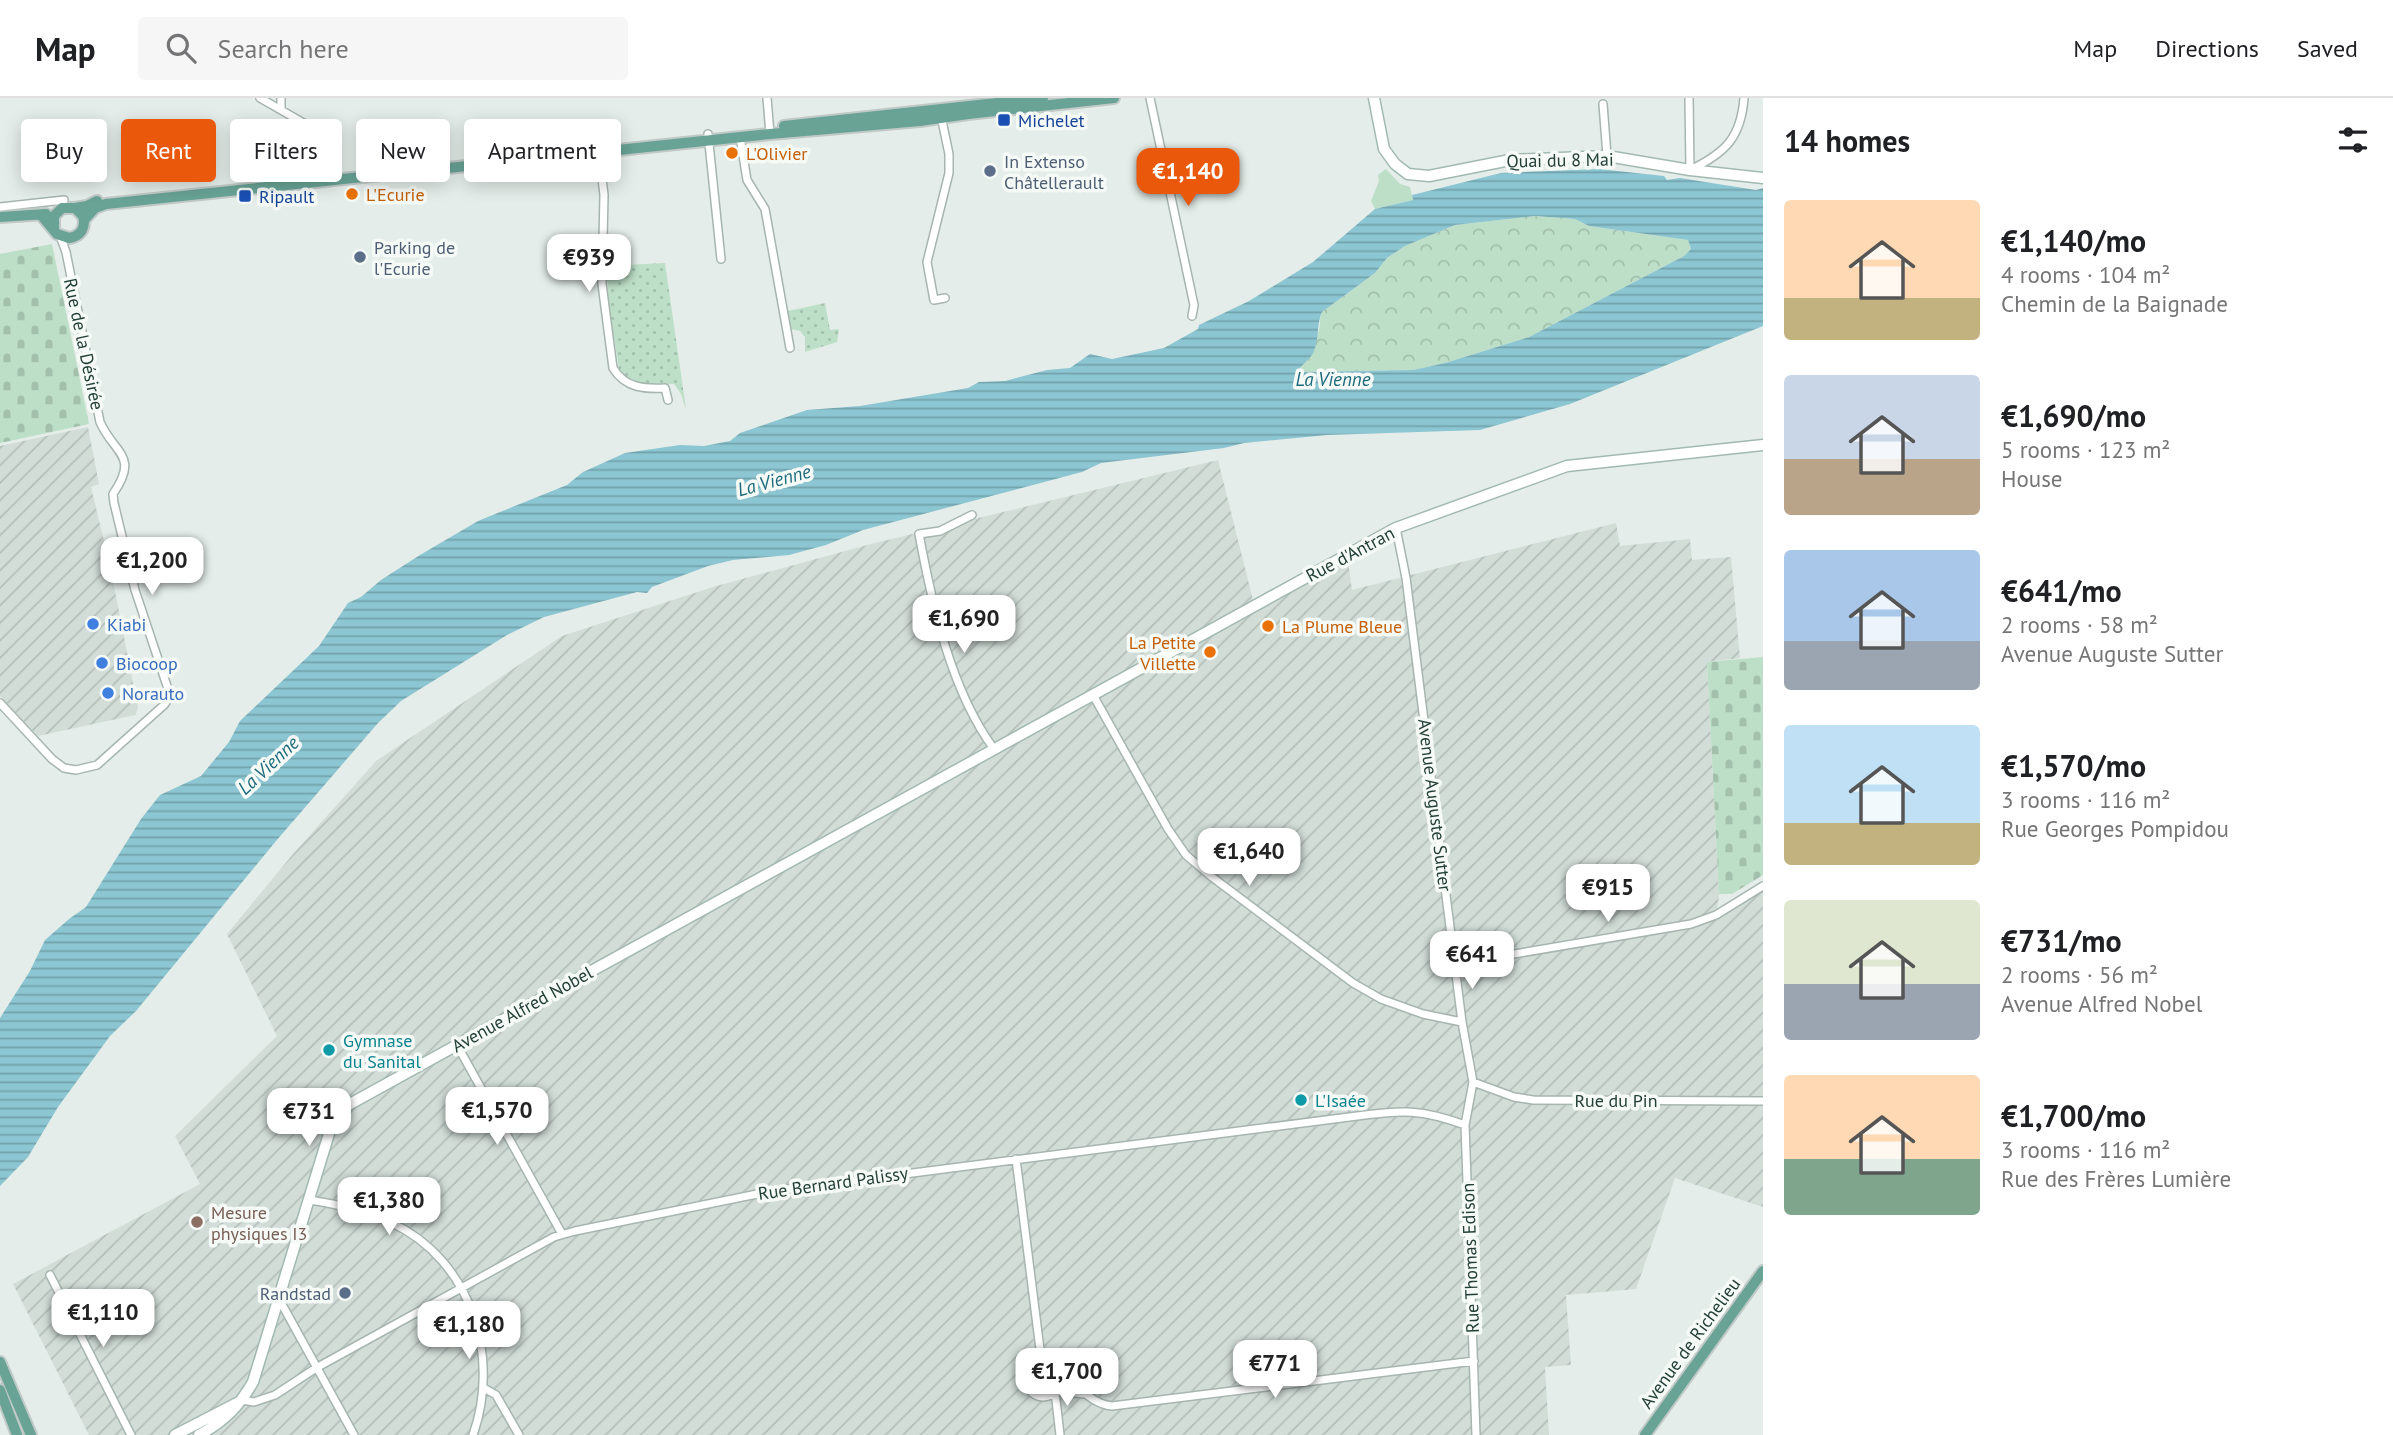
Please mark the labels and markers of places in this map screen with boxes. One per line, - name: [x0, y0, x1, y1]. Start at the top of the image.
- place label: Michelet: [1018, 109, 1085, 132]
- marker: Michelet: [996, 112, 1012, 128]
- place label: L'Olivier: [746, 142, 807, 165]
- marker: L'Olivier: [724, 145, 740, 161]
- pin: €1,140: [1131, 148, 1245, 208]
- place label: In Extenso Châtellerault: [1004, 150, 1104, 194]
- marker: In Extenso Châtellerault: [982, 163, 998, 179]
- place label: L'Ecurie: [366, 183, 425, 206]
- place label: Ripault: [259, 185, 314, 208]
- marker: L'Ecurie: [344, 186, 360, 202]
- marker: Ripault: [237, 188, 253, 204]
- pin: €939: [548, 234, 630, 294]
- place label: Parking de l'Ecurie: [374, 236, 455, 280]
- marker: Parking de l'Ecurie: [352, 249, 368, 265]
- pin: €1,200: [95, 538, 209, 597]
- pin: €1,690: [907, 596, 1021, 655]
- place label: Kiabi: [107, 613, 146, 636]
- place label: La Plume Bleue: [1282, 615, 1402, 638]
- marker: Kiabi: [85, 616, 101, 632]
- marker: La Plume Bleue: [1260, 618, 1276, 634]
- place label: La Petite Villette: [1129, 631, 1196, 675]
- marker: La Petite Villette: [1202, 644, 1218, 660]
- place label: Biocoop: [116, 652, 178, 675]
- marker: Biocoop: [94, 655, 110, 671]
- place label: Norauto: [122, 682, 184, 705]
- marker: Norauto: [100, 685, 116, 701]
- pin: €1,640: [1192, 828, 1306, 888]
- pin: €915: [1567, 864, 1649, 924]
- pin: €641: [1431, 932, 1513, 991]
- place label: Gymnase du Sanital: [343, 1029, 421, 1073]
- marker: Gymnase du Sanital: [321, 1042, 337, 1058]
- pin: €731: [268, 1088, 350, 1148]
- pin: €1,570: [440, 1088, 554, 1147]
- place label: L'Isaée: [1315, 1089, 1366, 1112]
- marker: L'Isaée: [1293, 1092, 1309, 1108]
- pin: €1,380: [332, 1178, 446, 1237]
- place label: Mesure physiques I3: [211, 1201, 307, 1245]
- marker: Mesure physiques I3: [189, 1214, 205, 1230]
- place label: Randstad: [260, 1282, 331, 1305]
- marker: Randstad: [337, 1285, 353, 1301]
- pin: €1,110: [46, 1290, 160, 1349]
- pin: €1,180: [412, 1302, 526, 1361]
- pin: €771: [1234, 1340, 1316, 1400]
- pin: €1,700: [1010, 1348, 1124, 1408]

